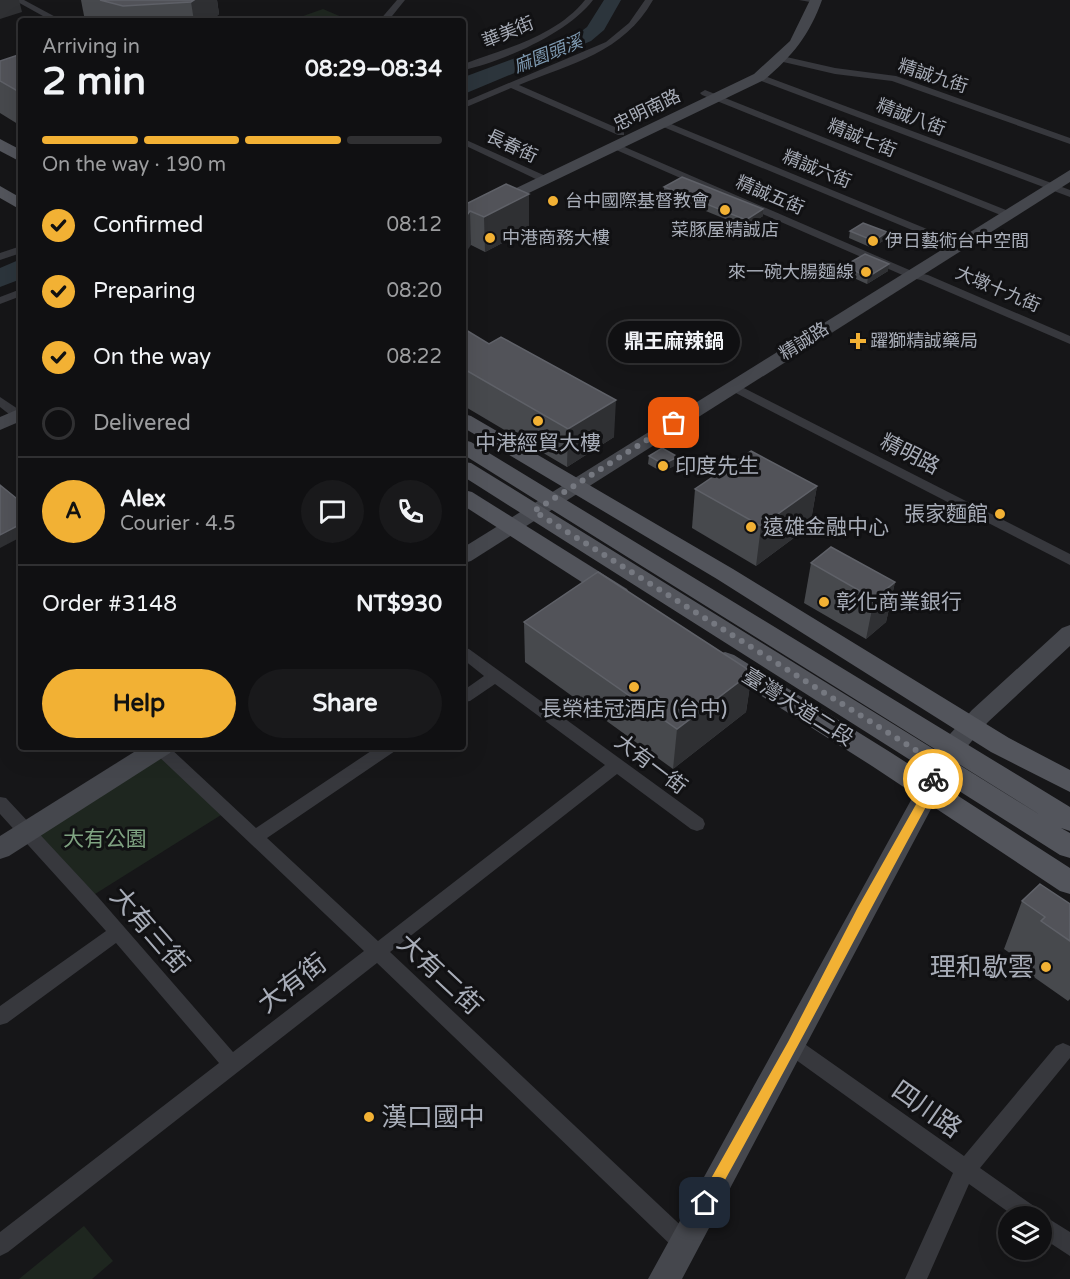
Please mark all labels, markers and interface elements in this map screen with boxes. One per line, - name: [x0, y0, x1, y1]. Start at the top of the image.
- street label: 華美街: [479, 12, 537, 52]
- water label: 麻園頭溪: [511, 29, 588, 78]
- text: Arriving in: [42, 35, 140, 59]
- street label: 精誠九街: [895, 54, 971, 98]
- text: 08:29–08:34: [305, 56, 442, 82]
- text: 2 min: [42, 58, 146, 105]
- street label: 忠明南路: [610, 84, 684, 136]
- street label: 精誠八街: [873, 94, 949, 140]
- street label: 精誠七街: [825, 114, 899, 162]
- street label: 長春街: [483, 125, 541, 167]
- street label: 精誠六街: [780, 145, 854, 193]
- text: On the way · 190 m: [42, 153, 226, 177]
- street label: 精誠五街: [733, 171, 807, 219]
- place label: 台中國際基督教會: [565, 190, 709, 212]
- marker: 台中國際基督教會: [546, 194, 560, 208]
- marker: 菜豚屋精誠店: [718, 203, 732, 217]
- icon: check: [42, 209, 75, 242]
- text: Confirmed: [93, 212, 203, 238]
- text: 08:12: [387, 213, 442, 237]
- place label: 菜豚屋精誠店: [671, 219, 779, 241]
- place label: 中港商務大樓: [502, 227, 610, 249]
- place label: 伊日藝術台中空間: [885, 230, 1029, 252]
- marker: 中港商務大樓: [483, 231, 497, 245]
- marker: 伊日藝術台中空間: [866, 234, 880, 248]
- place label: 來一碗大腸麵線: [728, 261, 854, 283]
- street label: 大墩十九街: [952, 261, 1044, 317]
- marker: 來一碗大腸麵線: [859, 265, 873, 279]
- icon: check: [42, 275, 75, 308]
- text: Preparing: [93, 278, 196, 304]
- text: 08:20: [387, 279, 442, 303]
- street label: 精誠路: [775, 317, 833, 365]
- callout: 鼎王麻辣鍋: [608, 321, 740, 363]
- text: 鼎王麻辣鍋: [624, 330, 724, 354]
- place label: 躍獅精誠藥局: [870, 330, 978, 352]
- marker: 躍獅精誠藥局: [851, 334, 865, 348]
- icon: check: [42, 341, 75, 374]
- text: On the way: [93, 344, 211, 370]
- text: 08:22: [387, 345, 442, 369]
- pin: [648, 397, 699, 448]
- icon: bag: [657, 406, 690, 439]
- text: Delivered: [93, 410, 191, 436]
- marker: 中港經貿大樓: [531, 414, 545, 428]
- street label: 精明路: [876, 429, 944, 480]
- place label: 中港經貿大樓: [475, 431, 601, 456]
- place label: 印度先生: [675, 454, 759, 479]
- marker: 印度先生: [656, 459, 670, 473]
- button: chat: [301, 480, 364, 543]
- button: phone: [379, 480, 442, 543]
- text: Alex: [120, 486, 166, 512]
- text: A: [65, 498, 82, 524]
- place label: 張家麵館: [904, 502, 988, 527]
- marker: 張家麵館: [993, 507, 1007, 521]
- text: Courier · 4.5: [120, 512, 235, 536]
- place label: 遠雄金融中心: [763, 515, 889, 540]
- marker: 遠雄金融中心: [744, 520, 758, 534]
- place label: 彰化商業銀行: [836, 590, 962, 615]
- text: Order #3148: [42, 591, 177, 617]
- text: NT$930: [356, 591, 442, 617]
- marker: 彰化商業銀行: [817, 595, 831, 609]
- street label: 臺灣大道二段: [738, 663, 858, 751]
- button: Help: [42, 669, 236, 738]
- button: Share: [248, 669, 442, 738]
- marker: 長榮桂冠酒店 (台中): [627, 680, 641, 694]
- place label: 長榮桂冠酒店 (台中): [541, 697, 727, 722]
- street label: 大有一街: [610, 729, 692, 800]
- courier: [903, 749, 963, 809]
- icon: bike: [917, 763, 950, 796]
- park label: 大有公園: [63, 827, 147, 852]
- street label: 大有三街: [104, 881, 195, 980]
- street label: 大有二街: [391, 928, 488, 1021]
- street label: 大有街: [252, 948, 333, 1019]
- place label: 理和歇雲: [930, 952, 1034, 983]
- marker: 理和歇雲: [1039, 960, 1053, 974]
- street label: 四川路: [886, 1074, 968, 1144]
- place label: 漢口國中: [381, 1102, 485, 1133]
- marker: 漢口國中: [362, 1110, 376, 1124]
- pin: [679, 1177, 730, 1228]
- icon: home: [688, 1186, 721, 1219]
- map controls: [998, 1206, 1052, 1260]
- button: layers: [998, 1206, 1052, 1260]

